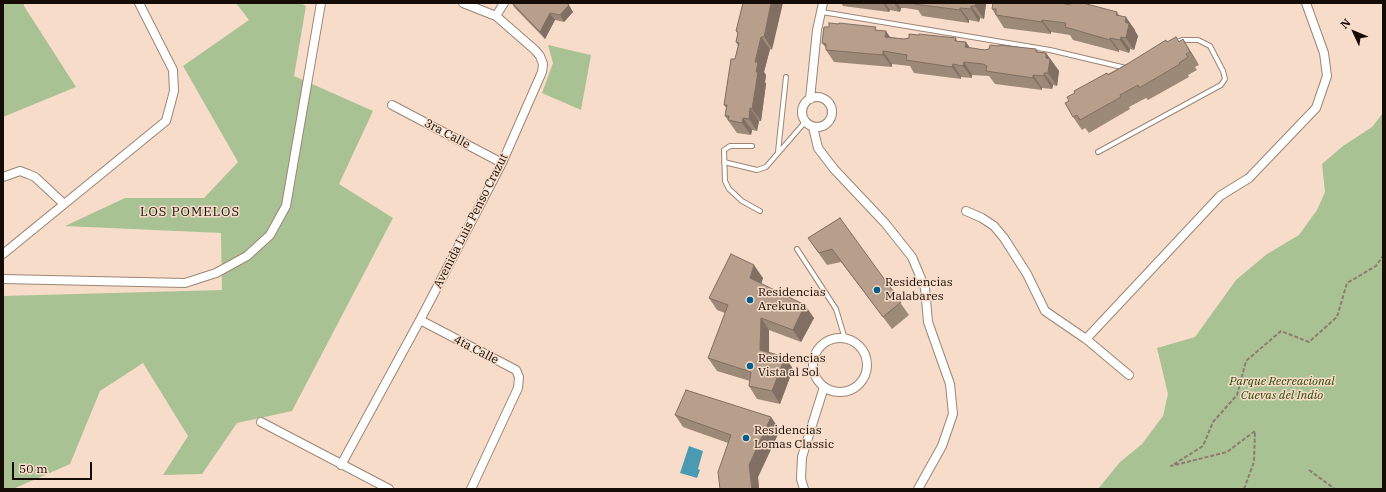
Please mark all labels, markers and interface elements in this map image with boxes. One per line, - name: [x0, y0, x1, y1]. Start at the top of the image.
- north arrow: [1334, 12, 1374, 52]
- text: N: [1337, 16, 1353, 32]
- street label: 3ra Calle: [422, 116, 472, 152]
- street label: Avenida Luis Penso Crazut: [431, 151, 511, 291]
- district label: LOS POMELOS: [140, 204, 240, 220]
- place label: Residencias Malabares: [885, 276, 953, 304]
- marker: Residencias Malabares: [872, 285, 882, 295]
- place label: Residencias Arekuna: [758, 286, 826, 314]
- marker: Residencias Arekuna: [745, 295, 755, 305]
- street label: 4ta Calle: [451, 333, 501, 367]
- place label: Residencias Vista al Sol: [758, 352, 826, 380]
- marker: Residencias Vista al Sol: [745, 361, 755, 371]
- park label: Parque Recreacional Cuevas del Indio: [1229, 375, 1335, 403]
- place label: Residencias Lomas Classic: [754, 424, 834, 452]
- marker: Residencias Lomas Classic: [741, 433, 751, 443]
- scale bar: [14, 454, 94, 480]
- text: 50 m: [19, 461, 48, 476]

